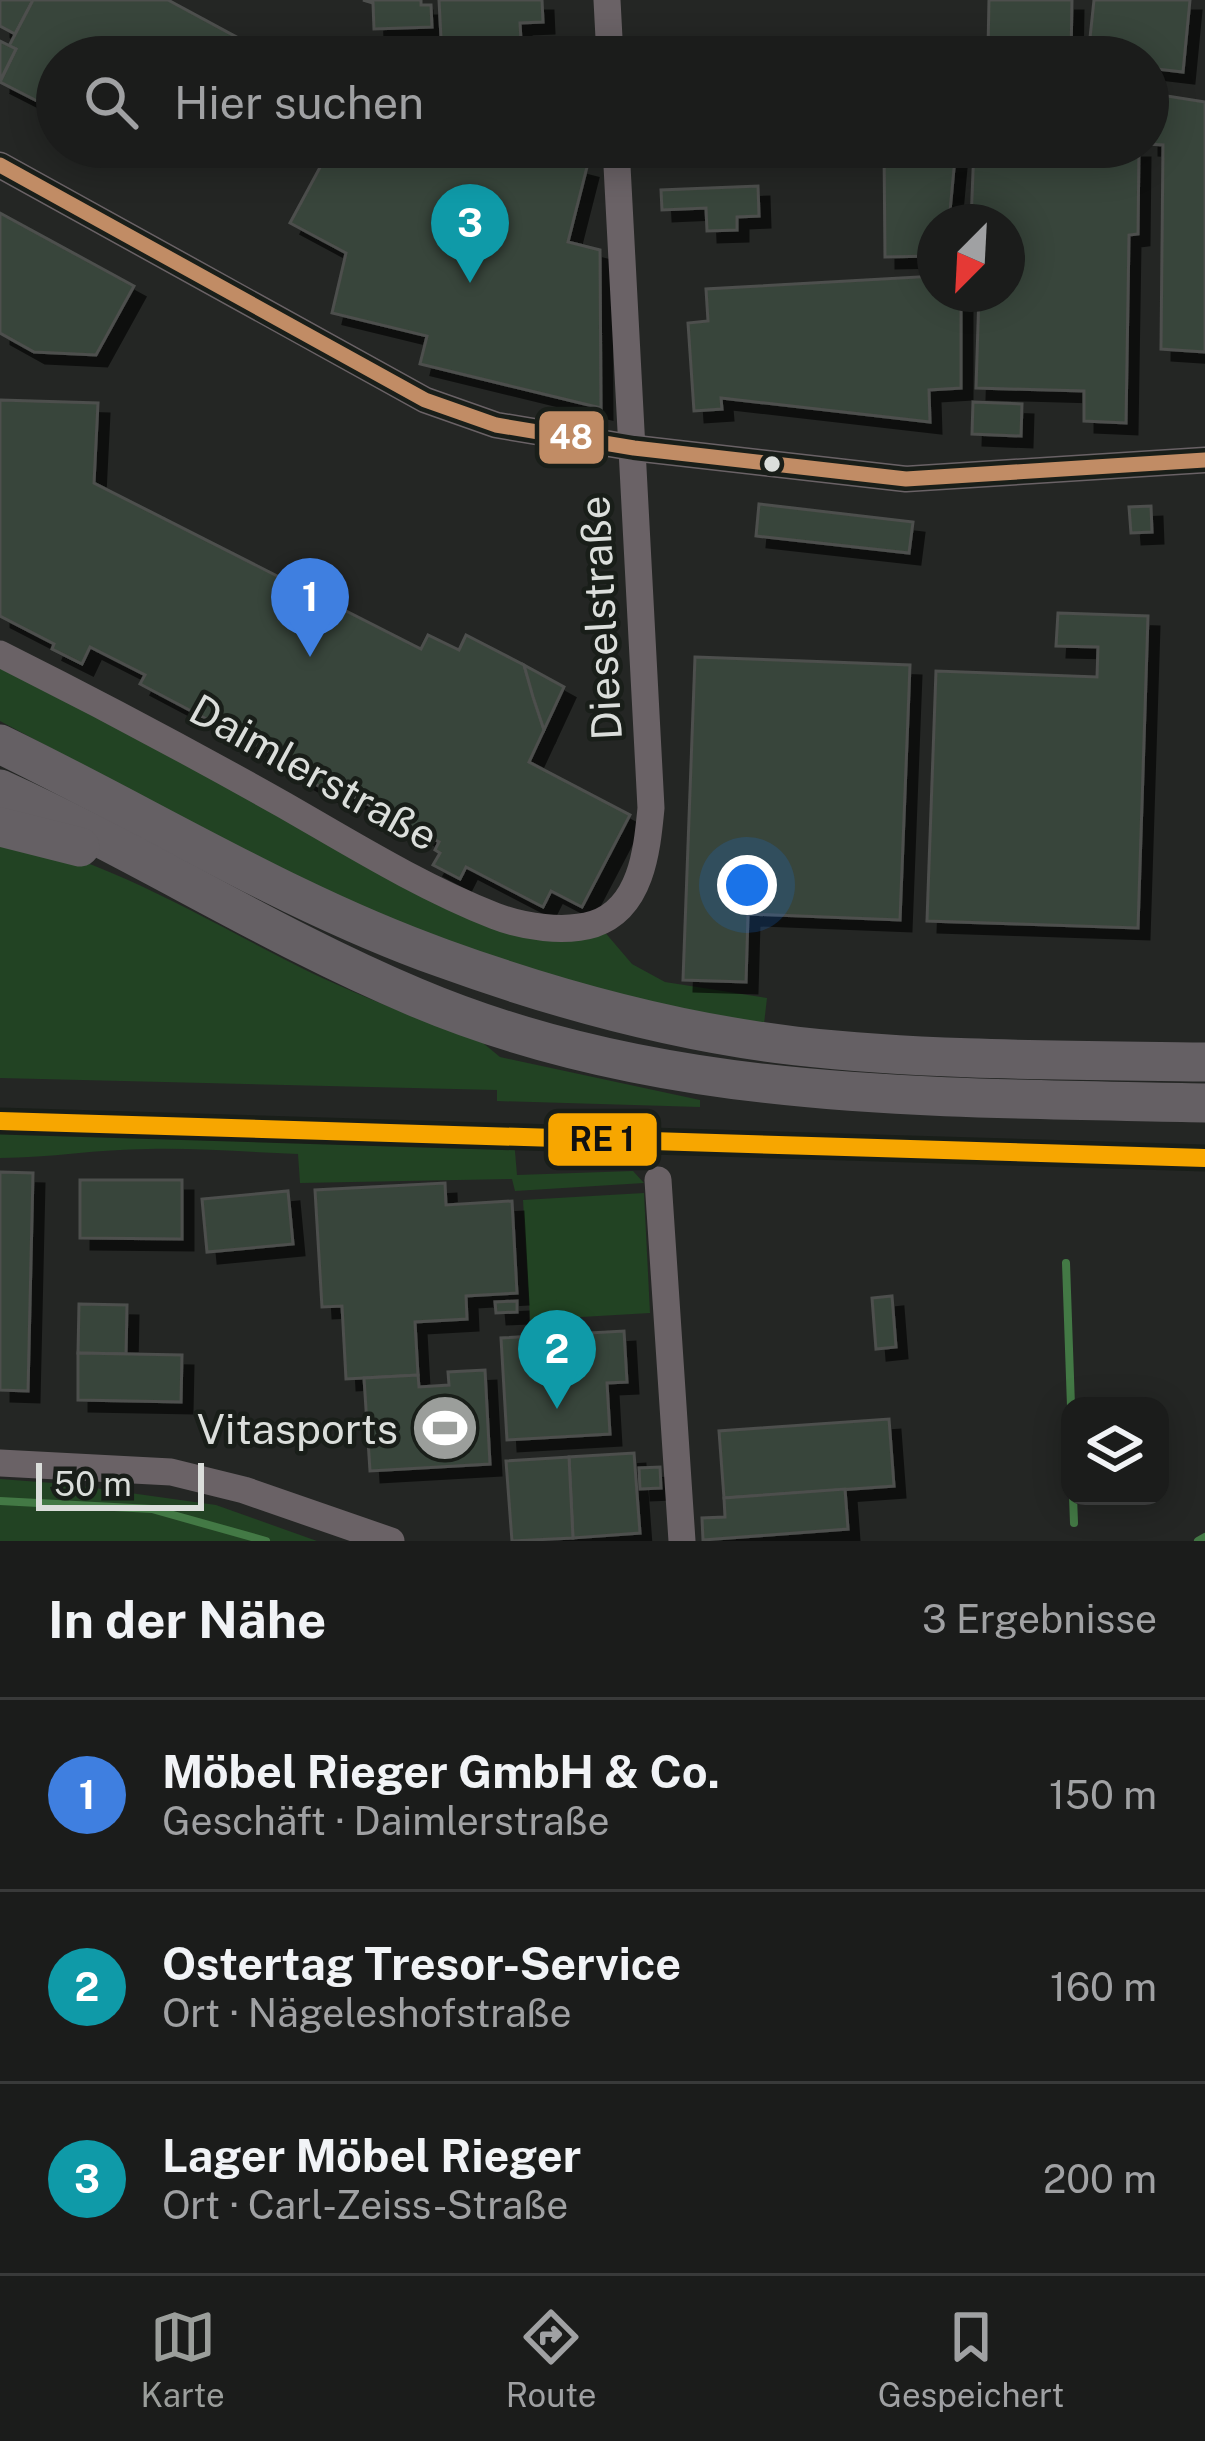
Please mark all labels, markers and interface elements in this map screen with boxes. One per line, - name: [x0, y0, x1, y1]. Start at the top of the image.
- search box: [36, 36, 1169, 168]
- icon: search: [78, 69, 144, 135]
- text: Hier suchen: [174, 76, 424, 129]
- pin: 3: [431, 184, 509, 283]
- north arrow: [917, 204, 1025, 312]
- line badge: 48: [537, 409, 606, 466]
- text: 48: [549, 418, 593, 456]
- unlabelled marker: [761, 453, 783, 475]
- street label: Dieselstraße: [569, 494, 631, 742]
- pin: 1: [271, 558, 349, 657]
- street label: Daimlerstraße: [182, 684, 446, 860]
- your location: [717, 855, 777, 915]
- line badge: RE 1: [546, 1111, 659, 1168]
- text: RE 1: [569, 1120, 635, 1158]
- pin: 2: [518, 1310, 596, 1409]
- sports icon: Vitasports: [410, 1393, 480, 1463]
- map controls: [1061, 1397, 1169, 1505]
- button: layers: [1061, 1397, 1169, 1505]
- place label: Vitasports: [197, 1404, 398, 1453]
- scale bar: [36, 1457, 204, 1510]
- text: 50 m: [54, 1465, 132, 1503]
- text: In der Nähe: [48, 1590, 326, 1649]
- text: 3 Ergebnisse: [922, 1596, 1157, 1642]
- text: Möbel Rieger GmbH & Co.: [162, 1745, 720, 1798]
- text: 1: [79, 1772, 95, 1818]
- text: 150 m: [1049, 1772, 1157, 1818]
- text: Geschäft · Daimlerstraße: [162, 1798, 610, 1844]
- text: Ostertag Tresor-Service: [162, 1937, 681, 1990]
- text: 2: [75, 1964, 99, 2010]
- text: 160 m: [1050, 1964, 1157, 2010]
- text: Ort · Nägeleshofstraße: [162, 1990, 572, 2036]
- text: Lager Möbel Rieger: [162, 2129, 581, 2182]
- text: 3: [74, 2156, 100, 2202]
- text: 200 m: [1043, 2156, 1157, 2202]
- text: Ort · Carl-Zeiss-Straße: [162, 2182, 568, 2228]
- tab: Karte: [141, 2304, 225, 2414]
- tab: Route: [506, 2304, 596, 2414]
- tab: Gespeichert: [878, 2304, 1064, 2414]

